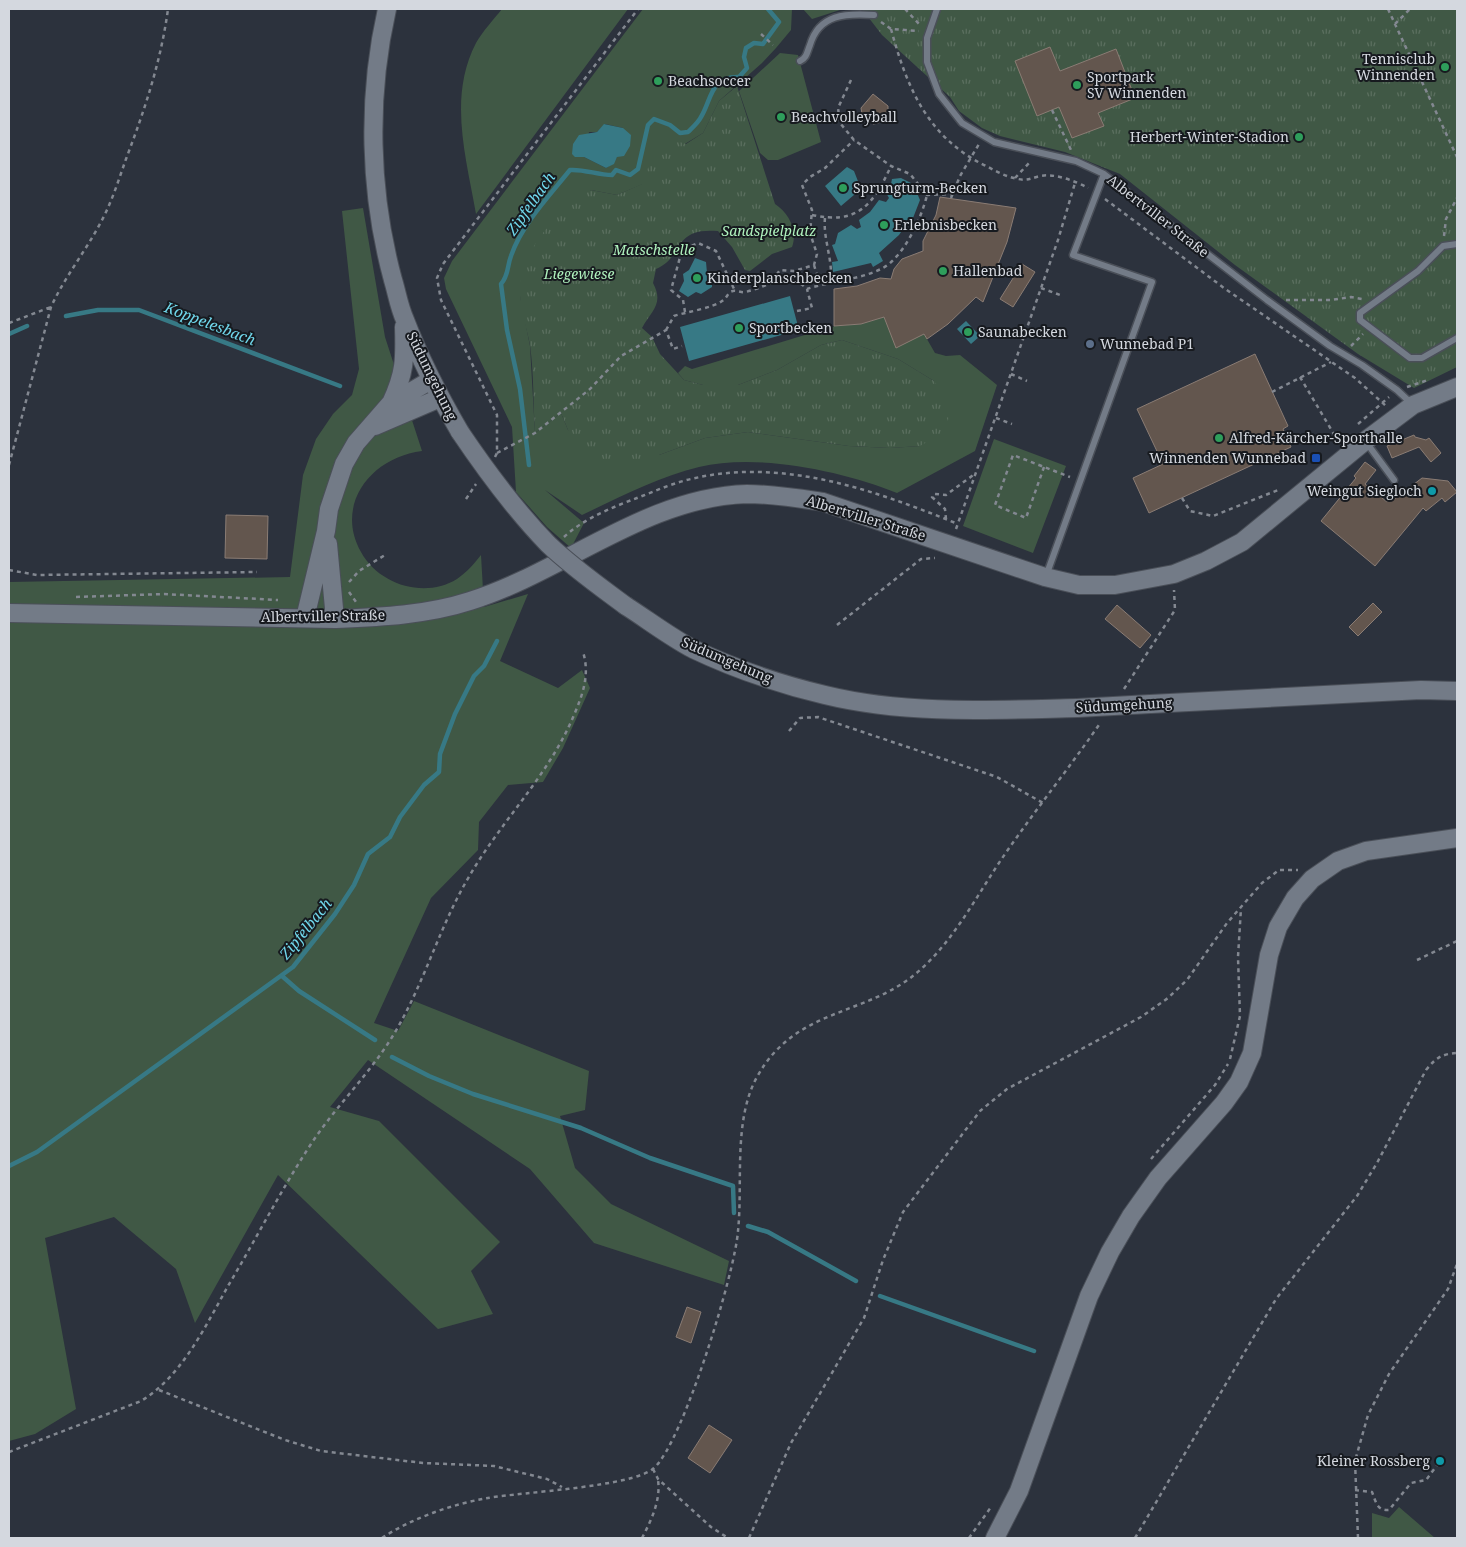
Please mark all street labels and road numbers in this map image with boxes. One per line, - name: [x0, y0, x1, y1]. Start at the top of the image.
- street label: Albertviller Straße: [1104, 170, 1213, 261]
- street label: Südumgehung: [403, 328, 462, 424]
- street label: Albertviller Straße: [804, 490, 928, 545]
- street label: Albertviller Straße: [261, 605, 385, 626]
- street label: Südumgehung: [679, 632, 776, 687]
- street label: Südumgehung: [1075, 692, 1173, 717]

